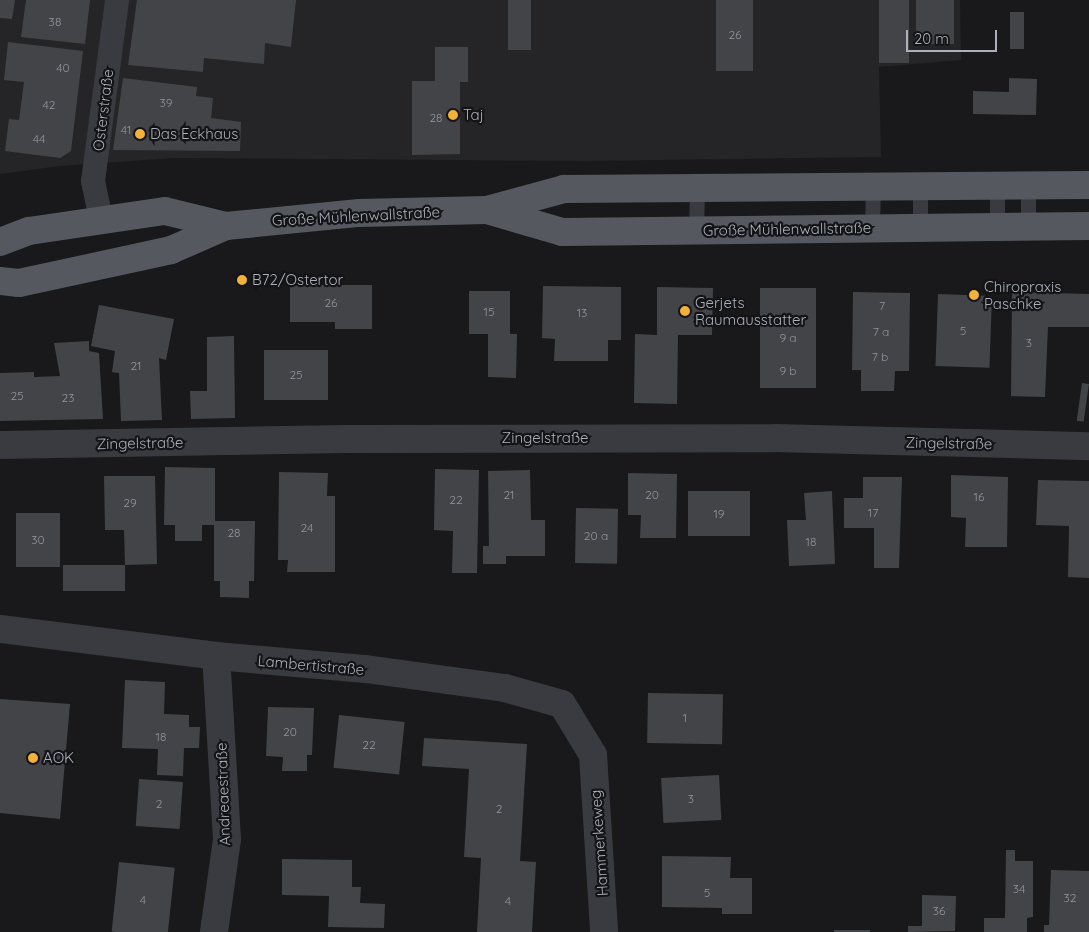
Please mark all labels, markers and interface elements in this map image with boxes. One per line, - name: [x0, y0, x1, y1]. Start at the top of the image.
- house number: 38: [49, 15, 61, 29]
- scale bar: [909, 20, 1000, 52]
- house number: 26: [728, 28, 742, 42]
- text: 20 m: [914, 29, 949, 48]
- house number: 40: [56, 61, 70, 75]
- street label: Osterstraße: [89, 68, 117, 152]
- house number: 39: [160, 96, 172, 110]
- house number: 42: [43, 98, 55, 112]
- place label: Taj: [463, 106, 484, 124]
- marker: Taj: [447, 109, 459, 121]
- house number: 28: [429, 111, 443, 125]
- house number: 41: [121, 123, 131, 137]
- place label: Das Eckhaus: [150, 125, 238, 143]
- marker: Das Eckhaus: [134, 128, 146, 140]
- house number: 44: [33, 132, 45, 146]
- street label: Große Mühlenwallstraße: [272, 203, 440, 229]
- street label: Große Mühlenwallstraße: [703, 219, 871, 239]
- place label: B72/Ostertor: [252, 271, 343, 289]
- marker: B72/Ostertor: [236, 274, 248, 286]
- place label: Chiropraxis Paschke: [984, 277, 1061, 312]
- marker: Chiropraxis Paschke: [968, 289, 980, 301]
- place label: Gerjets Raumausstatter: [695, 293, 806, 328]
- house number: 26: [324, 296, 338, 310]
- house number: 7: [879, 299, 885, 313]
- house number: 15: [484, 305, 494, 319]
- marker: Gerjets Raumausstatter: [679, 305, 691, 317]
- house number: 13: [577, 306, 587, 320]
- house number: 5: [960, 324, 966, 338]
- house number: 7 a: [873, 325, 889, 339]
- house number: 9 a: [779, 331, 797, 345]
- house number: 3: [1026, 336, 1032, 350]
- house number: 7 b: [872, 350, 888, 364]
- house number: 21: [130, 359, 142, 373]
- house number: 9 b: [779, 364, 797, 378]
- house number: 25: [289, 368, 303, 382]
- house number: 25: [10, 389, 24, 403]
- house number: 23: [62, 391, 74, 405]
- street label: Zingelstraße: [502, 429, 588, 447]
- street label: Zingelstraße: [96, 433, 184, 453]
- street label: Zingelstraße: [905, 433, 993, 453]
- house number: 21: [503, 488, 515, 502]
- house number: 20: [645, 488, 659, 502]
- house number: 16: [974, 490, 984, 504]
- house number: 22: [449, 493, 463, 507]
- house number: 29: [123, 496, 137, 510]
- house number: 17: [868, 506, 878, 520]
- house number: 19: [713, 507, 725, 521]
- house number: 24: [301, 521, 313, 535]
- house number: 28: [227, 526, 241, 540]
- house number: 20 a: [584, 529, 608, 543]
- house number: 30: [31, 533, 45, 547]
- house number: 18: [806, 535, 816, 549]
- street label: Lambertistraße: [257, 651, 365, 679]
- house number: 1: [683, 711, 687, 725]
- house number: 20: [283, 725, 297, 739]
- house number: 18: [156, 730, 166, 744]
- house number: 22: [362, 738, 376, 752]
- street label: Andreaestraße: [212, 742, 234, 846]
- place label: AOK: [43, 749, 74, 767]
- marker: AOK: [27, 752, 39, 764]
- street label: Hammerkeweg: [586, 789, 612, 897]
- house number: 3: [688, 792, 694, 806]
- house number: 2: [156, 797, 162, 811]
- house number: 2: [496, 802, 502, 816]
- house number: 34: [1013, 882, 1025, 896]
- house number: 5: [704, 886, 710, 900]
- house number: 32: [1064, 891, 1076, 905]
- house number: 4: [140, 893, 146, 907]
- house number: 4: [505, 894, 511, 908]
- house number: 36: [933, 904, 945, 918]

